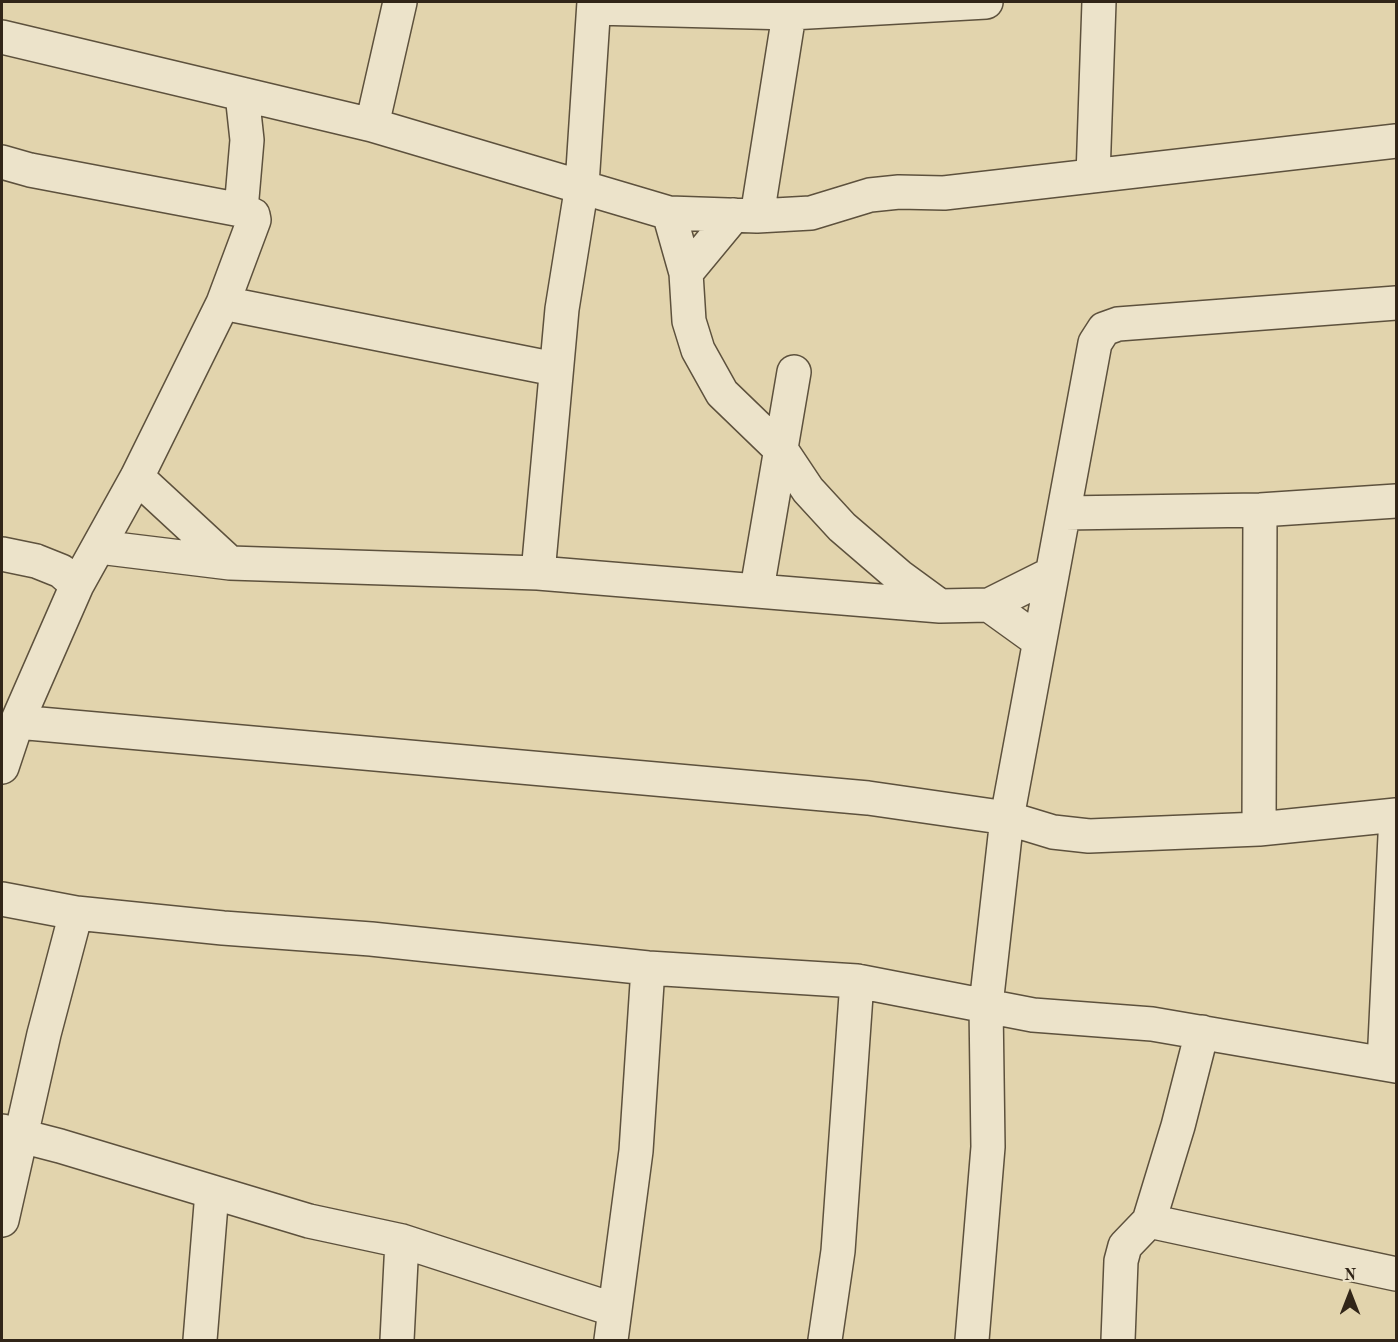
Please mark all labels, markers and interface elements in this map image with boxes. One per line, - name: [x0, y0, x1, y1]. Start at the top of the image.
- north arrow: [1320, 1264, 1380, 1324]
- text: N: [1344, 1268, 1356, 1284]

